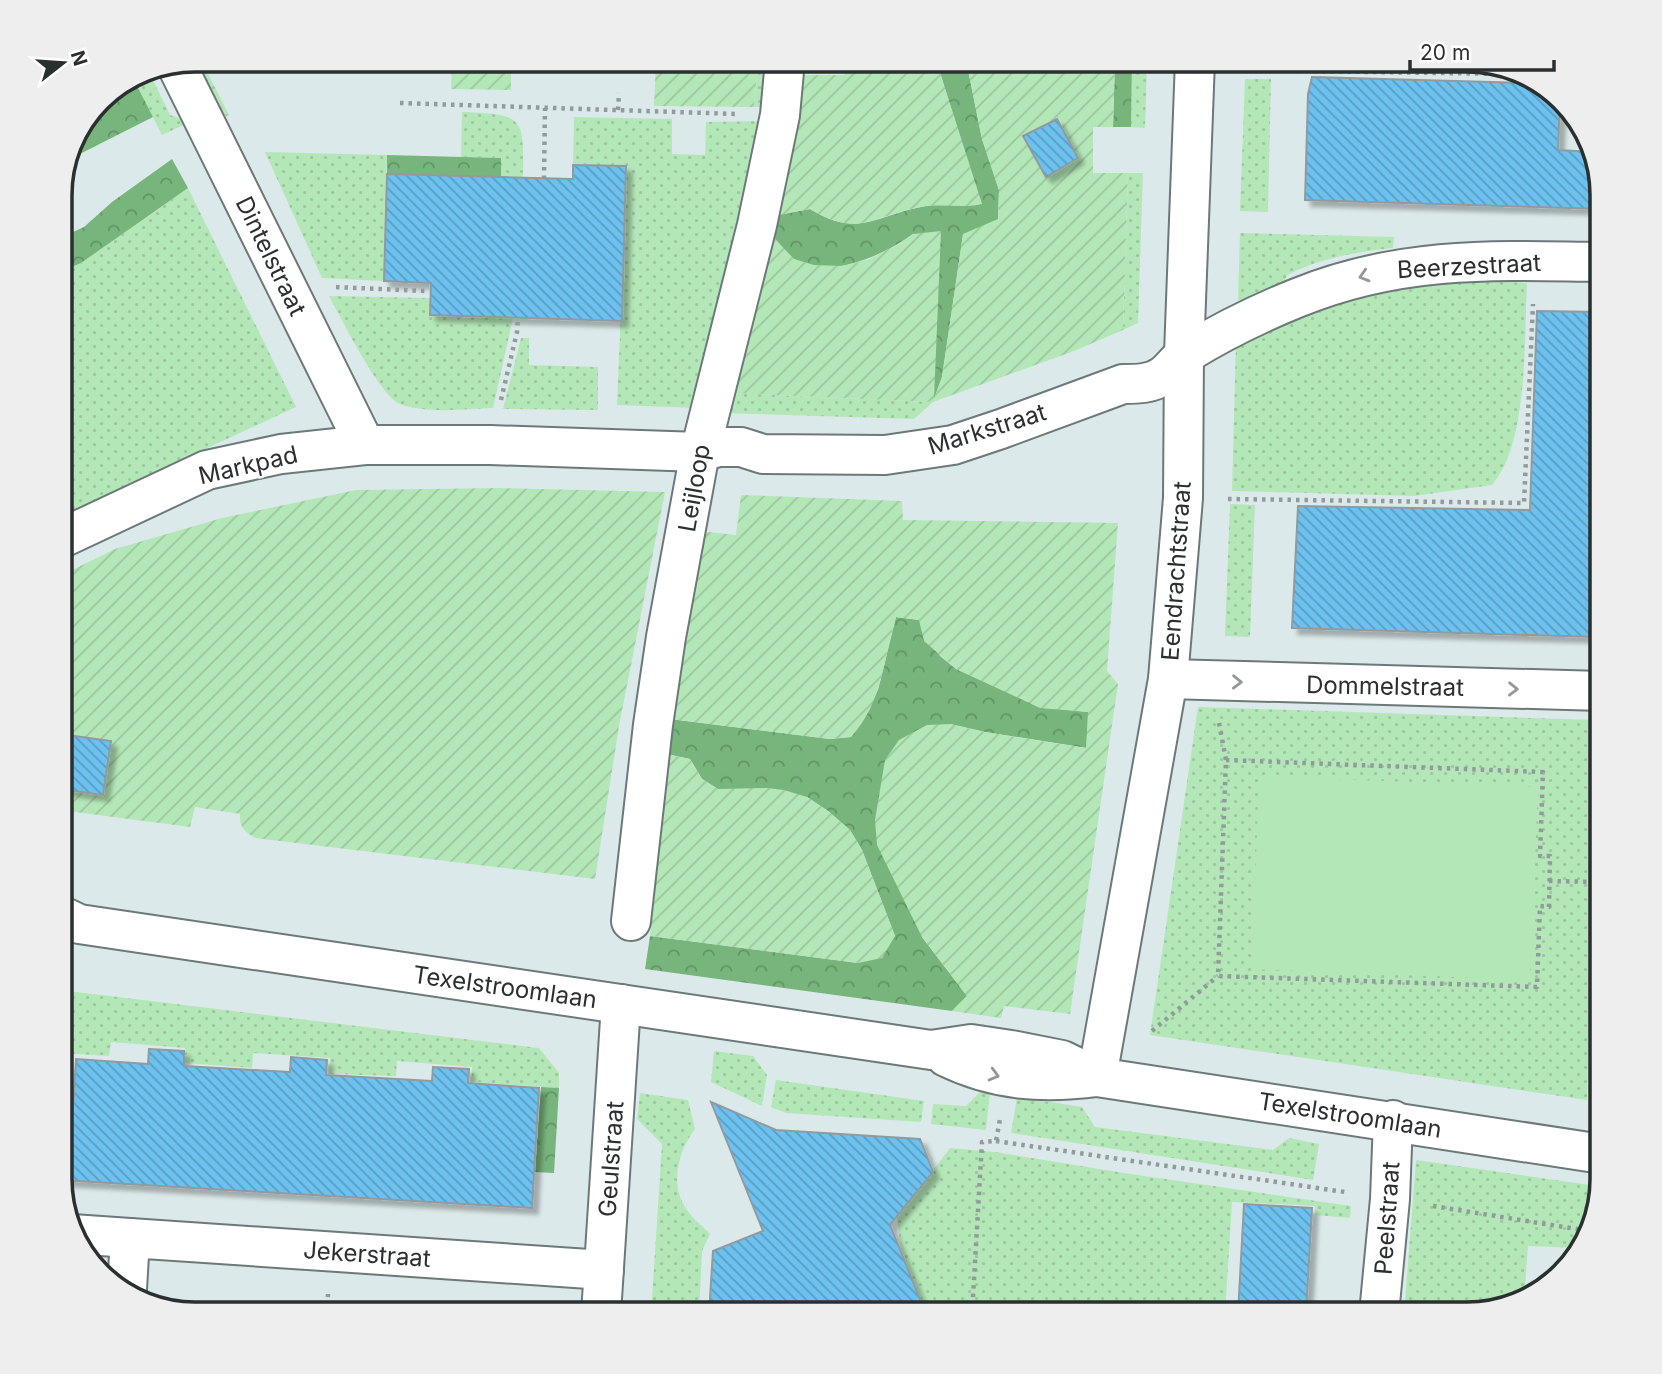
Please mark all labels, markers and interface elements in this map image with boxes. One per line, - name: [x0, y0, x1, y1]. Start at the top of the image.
- north arrow: [28, 28, 98, 98]
- scale bar: [1410, 28, 1554, 72]
- text: 20 m: [1420, 40, 1470, 65]
- text: N: [66, 48, 92, 68]
- street label: Dintelstraat: [230, 192, 312, 321]
- street label: Beerzestraat: [1396, 248, 1542, 284]
- one-way arrow: [1358, 267, 1370, 282]
- street label: Markstraat: [924, 397, 1050, 461]
- street label: Markpad: [196, 440, 300, 490]
- street label: Leijloop: [672, 442, 716, 534]
- street label: Eendrachtstraat: [1155, 480, 1197, 662]
- street label: Dommelstraat: [1306, 670, 1464, 702]
- one-way arrow: [1232, 674, 1242, 690]
- one-way arrow: [1508, 681, 1519, 697]
- street label: Texelstroomlaan: [411, 960, 599, 1014]
- one-way arrow: [988, 1066, 1000, 1081]
- street label: Texelstroomlaan: [1256, 1086, 1444, 1144]
- street label: Geulstraat: [592, 1100, 630, 1218]
- street label: Peelstraat: [1369, 1160, 1405, 1276]
- street label: Jekerstraat: [302, 1235, 432, 1273]

